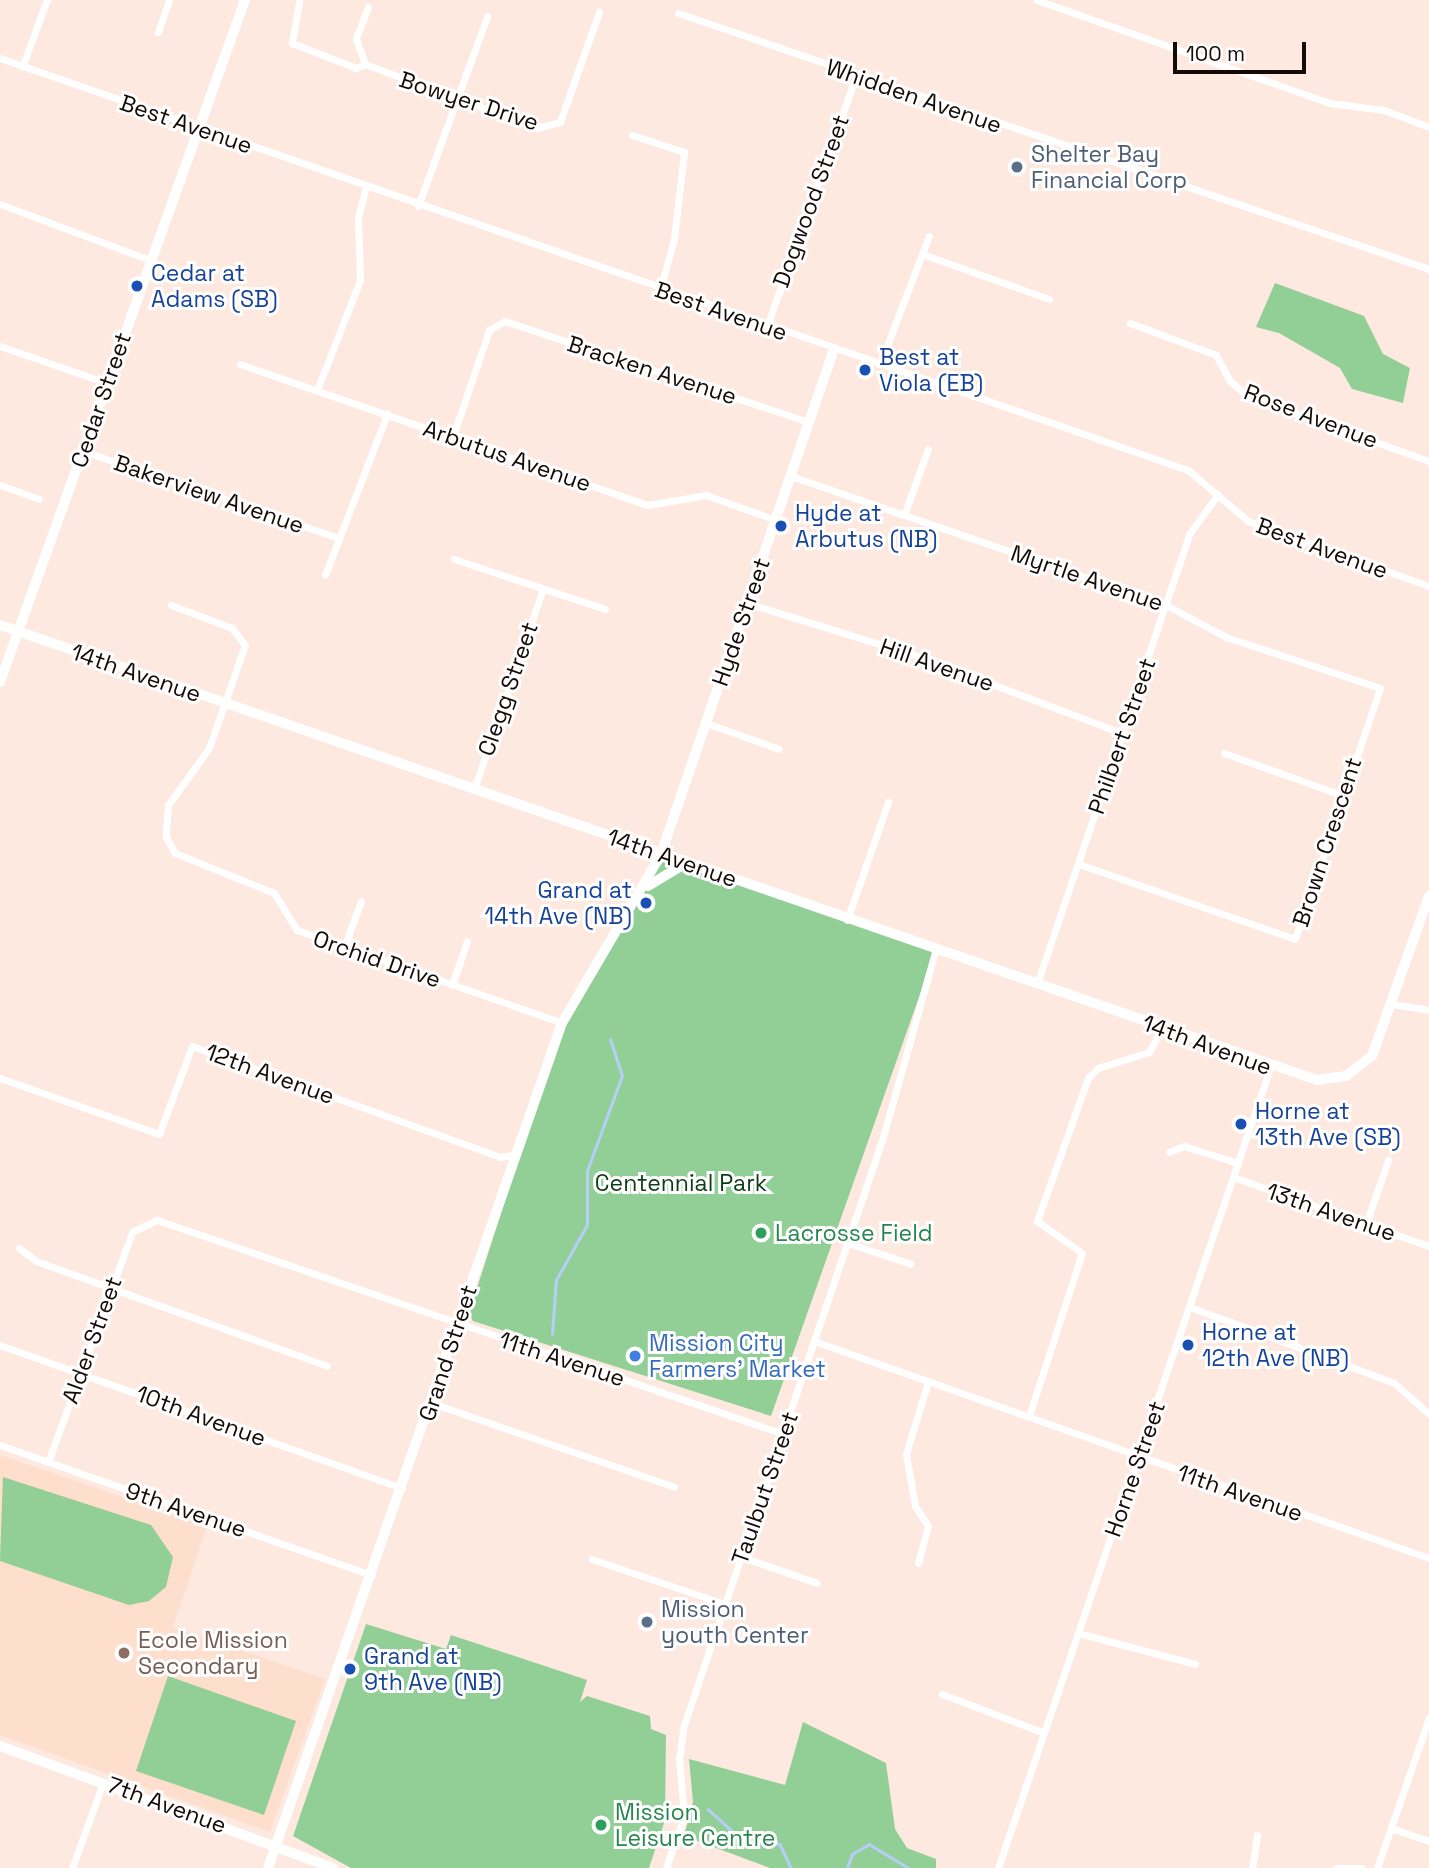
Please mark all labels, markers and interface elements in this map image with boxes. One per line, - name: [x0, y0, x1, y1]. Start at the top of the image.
- scale bar: [1177, 28, 1310, 72]
- text: 100 m: [1186, 40, 1245, 67]
- street label: Whidden Avenue: [822, 53, 1006, 139]
- street label: Bowyer Drive: [396, 65, 542, 137]
- street label: Best Avenue: [116, 88, 256, 160]
- street label: Dogwood Street: [767, 111, 855, 291]
- place label: Shelter Bay Financial Corp: [1031, 140, 1187, 194]
- marker: Shelter Bay Financial Corp: [1009, 159, 1025, 175]
- place label: Cedar at Adams (SB): [151, 259, 278, 313]
- street label: Best Avenue: [651, 275, 791, 347]
- marker: Cedar at Adams (SB): [129, 278, 145, 294]
- street label: Cedar Street: [65, 329, 137, 471]
- street label: Bracken Avenue: [564, 330, 740, 410]
- place label: Best at Viola (EB): [879, 343, 983, 397]
- marker: Best at Viola (EB): [857, 362, 873, 378]
- street label: Rose Avenue: [1240, 378, 1382, 454]
- street label: Arbutus Avenue: [419, 414, 595, 498]
- street label: Bakerview Avenue: [110, 448, 308, 540]
- place label: Hyde at Arbutus (NB): [795, 499, 937, 553]
- street label: Best Avenue: [1252, 511, 1392, 585]
- marker: Hyde at Arbutus (NB): [773, 518, 789, 534]
- street label: Myrtle Avenue: [1007, 539, 1167, 617]
- street label: Hyde Street: [706, 554, 776, 690]
- street label: Clegg Street: [472, 618, 544, 760]
- street label: Hill Avenue: [876, 633, 998, 697]
- street label: 14th Avenue: [67, 638, 205, 708]
- street label: Philbert Street: [1082, 654, 1162, 818]
- street label: Brown Crescent: [1287, 754, 1367, 930]
- street label: 14th Avenue: [603, 823, 741, 893]
- place label: Grand at 14th Ave (NB): [484, 876, 632, 930]
- marker: Grand at 14th Ave (NB): [638, 895, 654, 911]
- street label: Orchid Drive: [310, 924, 444, 994]
- street label: 14th Avenue: [1138, 1009, 1276, 1081]
- street label: 12th Avenue: [202, 1038, 338, 1110]
- place label: Horne at 13th Ave (SB): [1255, 1097, 1401, 1151]
- marker: Horne at 13th Ave (SB): [1233, 1116, 1249, 1132]
- park label: Centennial Park: [595, 1169, 767, 1197]
- street label: 13th Avenue: [1263, 1177, 1399, 1247]
- place label: Lacrosse Field: [775, 1219, 933, 1247]
- marker: Lacrosse Field: [753, 1225, 769, 1241]
- street label: Alder Street: [56, 1273, 128, 1407]
- street label: Grand Street: [413, 1281, 483, 1425]
- place label: Horne at 12th Ave (NB): [1202, 1318, 1349, 1372]
- street label: 11th Avenue: [495, 1326, 629, 1392]
- place label: Mission City Farmers’ Market: [649, 1329, 826, 1383]
- marker: Horne at 12th Ave (NB): [1180, 1337, 1196, 1353]
- marker: Mission City Farmers’ Market: [627, 1348, 643, 1364]
- street label: 10th Avenue: [132, 1380, 270, 1452]
- street label: Horne Street: [1099, 1397, 1171, 1541]
- street label: Taulbut Street: [726, 1408, 804, 1568]
- street label: 11th Avenue: [1174, 1459, 1306, 1527]
- street label: 9th Avenue: [122, 1476, 250, 1544]
- place label: Mission youth Center: [661, 1595, 809, 1649]
- marker: Mission youth Center: [639, 1614, 655, 1630]
- place label: Ecole Mission Secondary: [138, 1626, 288, 1680]
- place label: Grand at 9th Ave (NB): [364, 1642, 502, 1696]
- marker: Ecole Mission Secondary: [116, 1645, 132, 1661]
- marker: Grand at 9th Ave (NB): [342, 1661, 358, 1677]
- street label: 7th Avenue: [104, 1771, 230, 1839]
- place label: Mission Leisure Centre: [615, 1798, 775, 1852]
- marker: Mission Leisure Centre: [593, 1817, 609, 1833]

